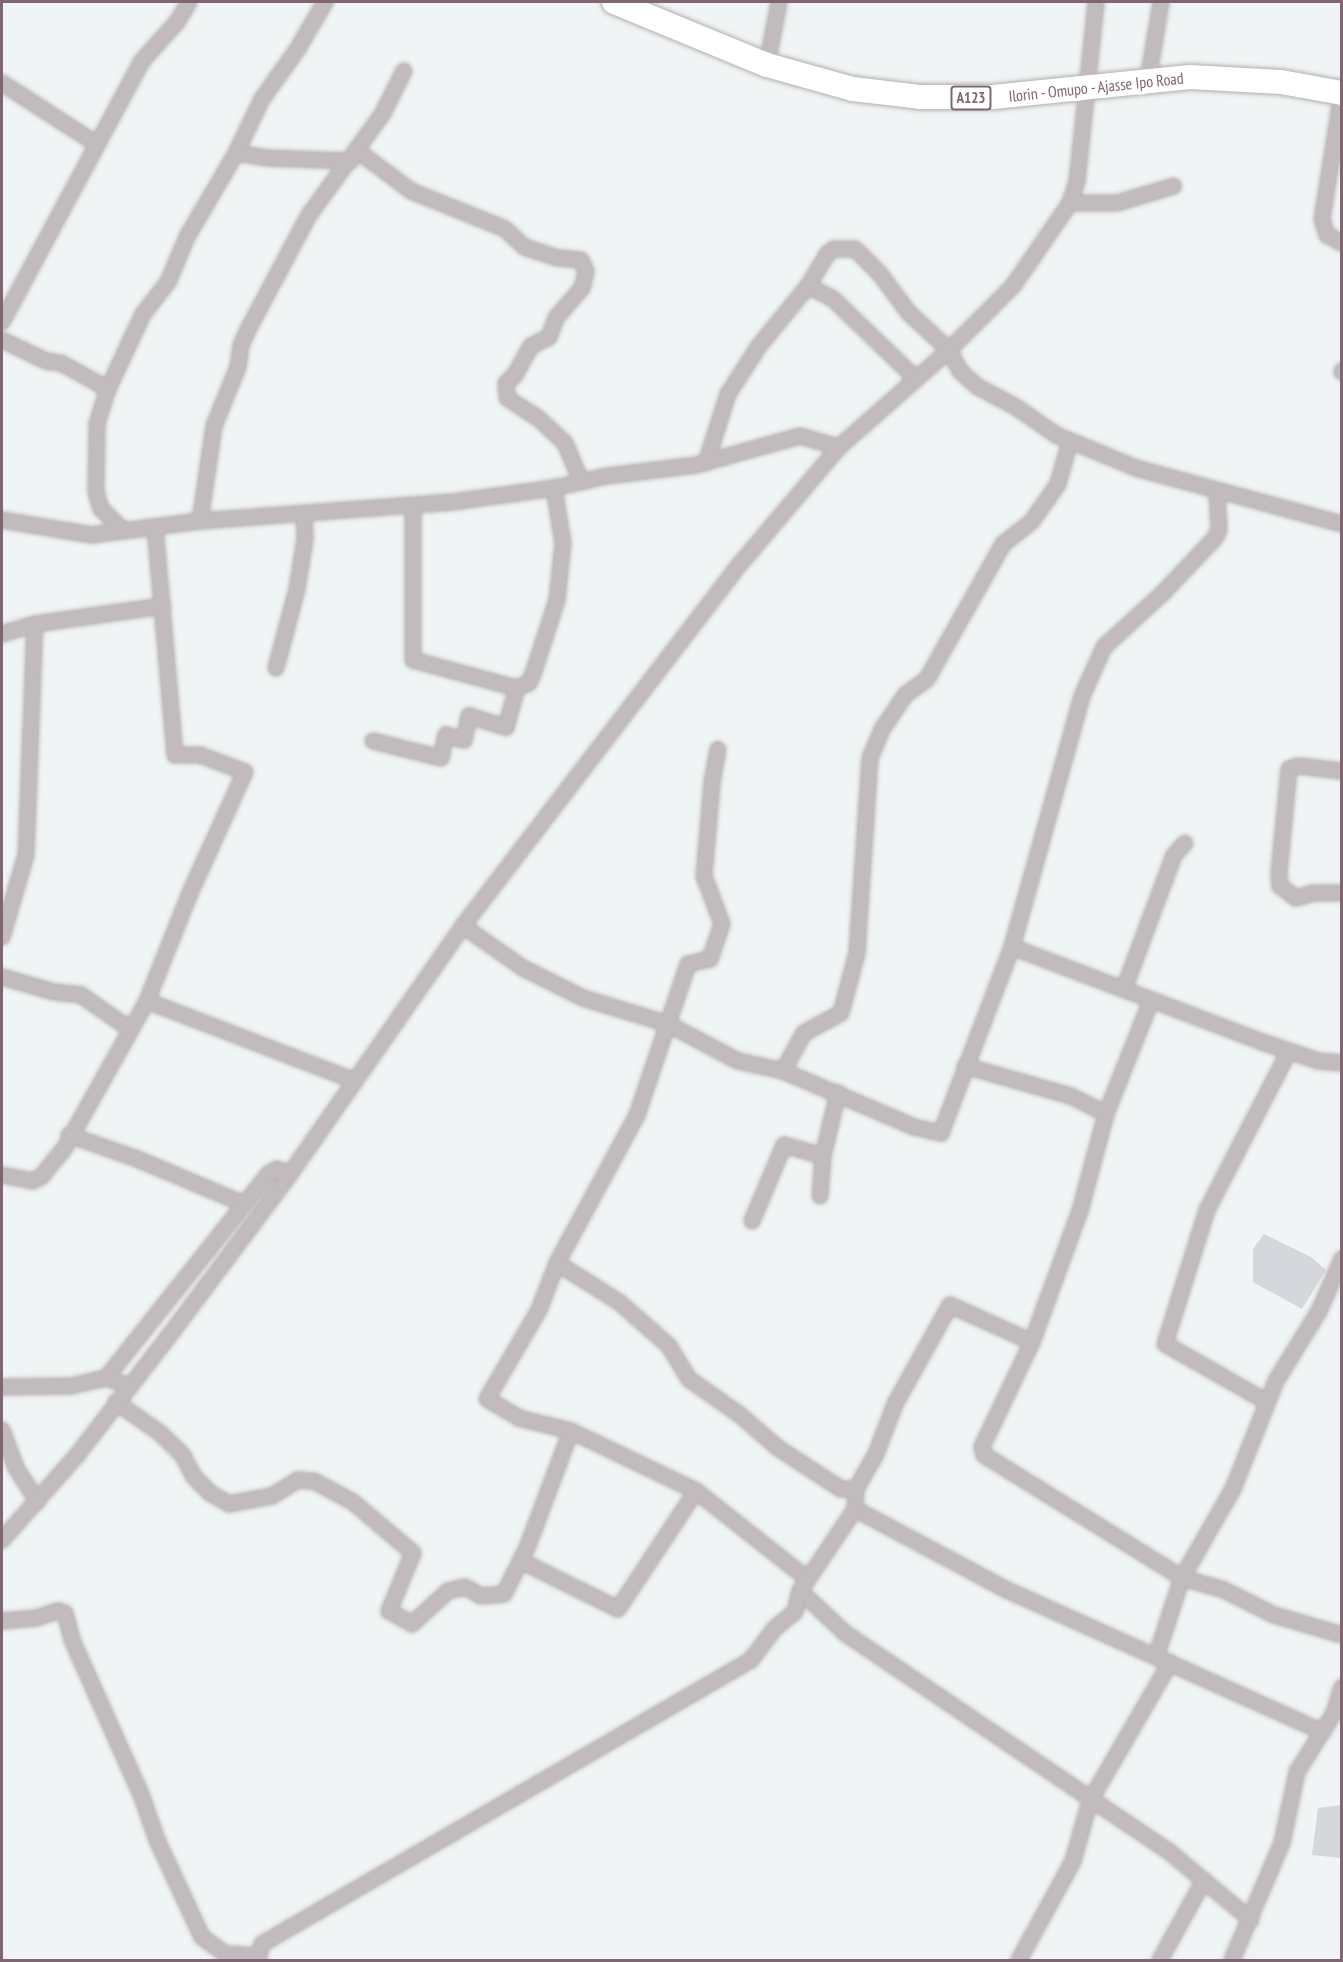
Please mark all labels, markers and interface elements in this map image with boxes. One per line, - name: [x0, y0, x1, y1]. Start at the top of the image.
- street label: Ilorin - Omupo - Ajasse Ipo Road: [1006, 68, 1186, 106]
- road number: A123: [950, 86, 992, 110]

